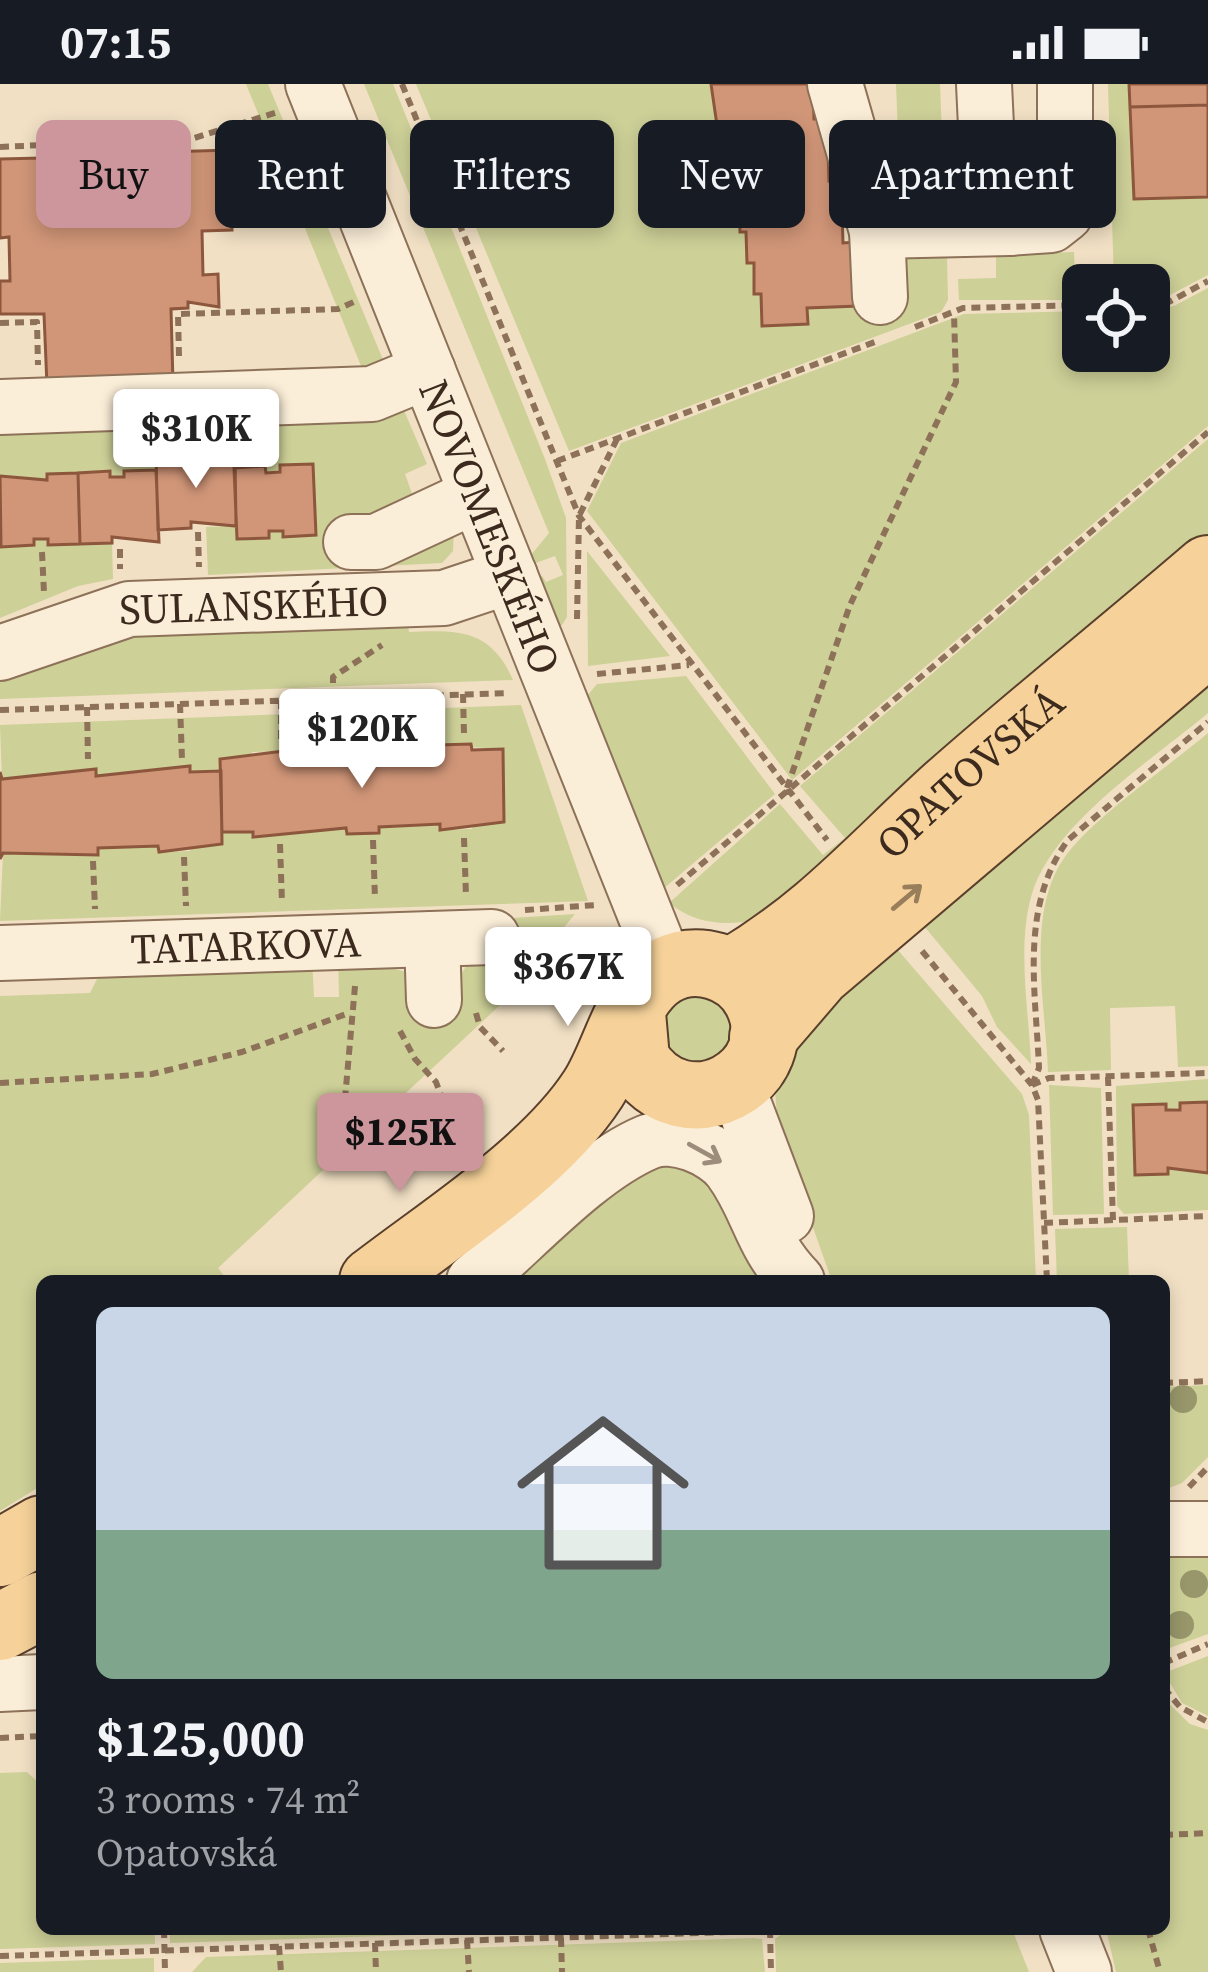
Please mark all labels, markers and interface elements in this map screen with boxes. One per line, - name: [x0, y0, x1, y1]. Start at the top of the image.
- text: 07:15: [60, 11, 171, 73]
- chip: Buy: [36, 120, 191, 228]
- chip: Rent: [215, 120, 386, 228]
- chip: Filters: [410, 120, 614, 228]
- chip: New: [638, 120, 805, 228]
- chip: Apartment: [829, 120, 1116, 228]
- map controls: [1062, 264, 1170, 372]
- button: locate: [1062, 264, 1170, 372]
- street label: NOVOMESKÉHO: [405, 371, 575, 683]
- pin: $310K: [112, 389, 280, 491]
- text: $310K: [140, 401, 252, 454]
- street label: SULANSKÉHO: [118, 571, 389, 638]
- street label: OPATOVSKÁ: [863, 673, 1077, 871]
- pin: $120K: [278, 689, 446, 791]
- text: $120K: [306, 701, 418, 754]
- one-way arrow: [891, 884, 922, 912]
- street label: TATARKOVA: [130, 912, 362, 978]
- pin: $367K: [484, 927, 652, 1029]
- text: $367K: [512, 939, 624, 992]
- pin: $125K: [316, 1093, 484, 1195]
- text: $125K: [344, 1105, 456, 1158]
- one-way arrow: [687, 1142, 722, 1165]
- icon: home: [495, 1385, 711, 1601]
- text: $125,000: [96, 1703, 305, 1773]
- text: 3 rooms · 74 m²: [96, 1773, 360, 1826]
- text: Opatovská: [96, 1826, 277, 1879]

